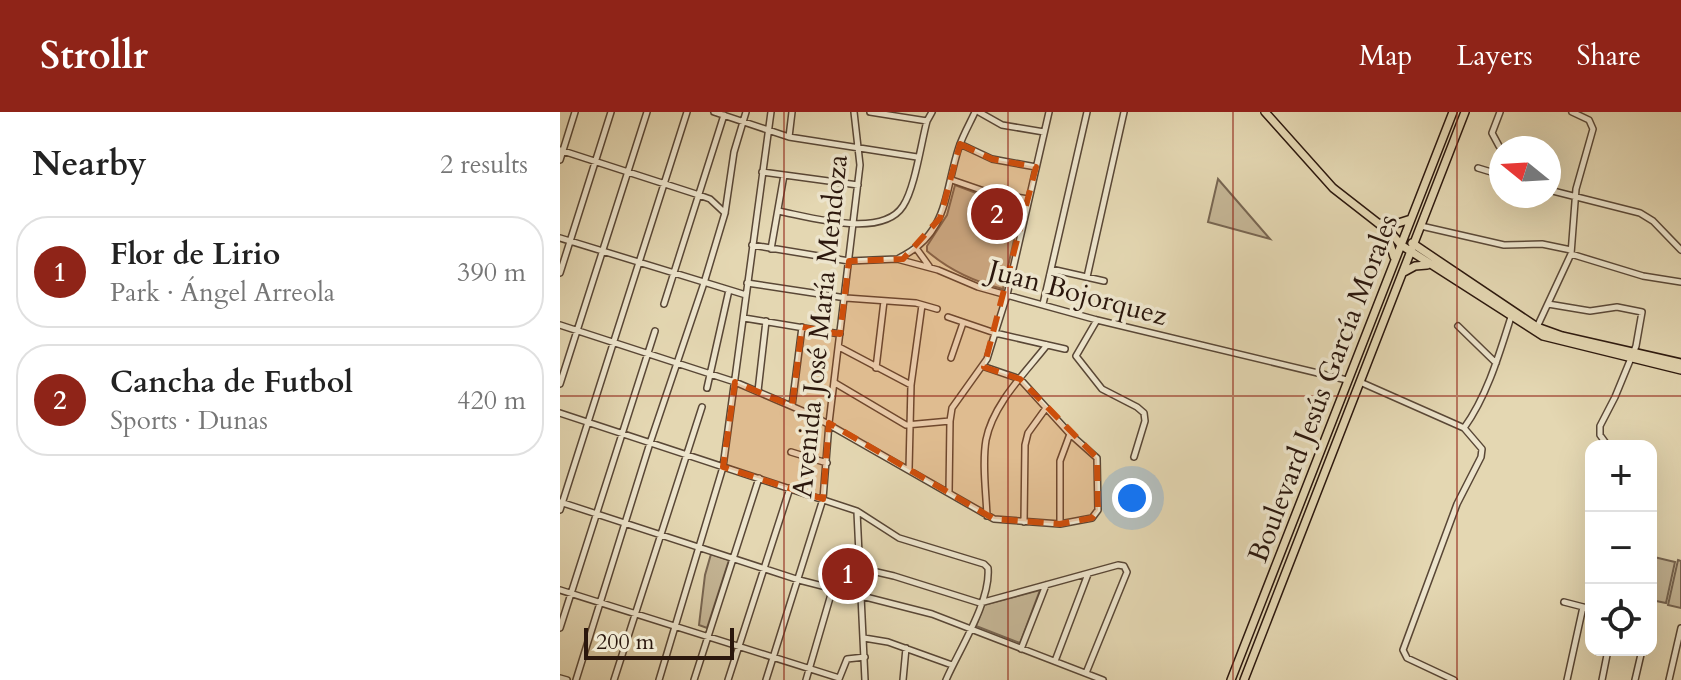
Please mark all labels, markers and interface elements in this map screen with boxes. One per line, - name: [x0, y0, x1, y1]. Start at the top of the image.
- text: Strollr: [40, 30, 148, 82]
- text: Map: [1359, 37, 1412, 75]
- text: Layers: [1456, 37, 1533, 75]
- text: Share: [1577, 37, 1641, 75]
- north arrow: [1489, 136, 1561, 208]
- text: Nearby: [32, 141, 147, 187]
- text: 2 results: [440, 147, 528, 182]
- street label: Avenida José María Mendoza: [783, 152, 857, 500]
- pin: 2: [971, 184, 1023, 244]
- street label: Boulevard Jesús García Morales: [1239, 209, 1407, 568]
- text: Flor de Lirio: [110, 234, 280, 275]
- street label: Juan Bojorquez: [980, 250, 1172, 335]
- text: 1: [53, 255, 67, 290]
- text: 390 m: [457, 255, 526, 290]
- text: Park · Ángel Arreola: [110, 275, 335, 310]
- text: Cancha de Futbol: [110, 362, 353, 403]
- text: 2: [53, 383, 67, 418]
- text: 420 m: [457, 383, 526, 418]
- text: Sports · Dunas: [110, 403, 268, 438]
- map controls: [1585, 440, 1657, 656]
- button: +: [1585, 440, 1657, 512]
- your location: [1112, 478, 1152, 518]
- button: −: [1585, 512, 1657, 584]
- pin: 1: [822, 544, 874, 604]
- button: locate: [1585, 584, 1657, 656]
- scale bar: [584, 624, 734, 660]
- text: 200 m: [596, 627, 654, 657]

